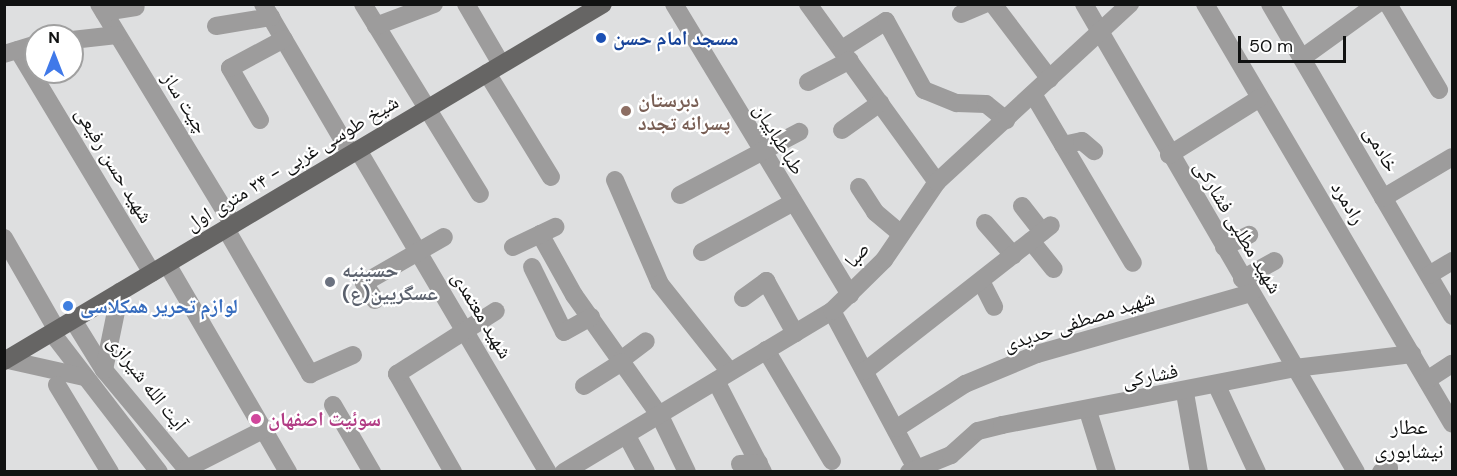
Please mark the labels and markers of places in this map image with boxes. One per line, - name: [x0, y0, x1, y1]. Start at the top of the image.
- place label: مسجد امام حسن: [613, 26, 738, 50]
- marker: مسجد امام حسن: [594, 31, 608, 45]
- place label: دبرستان پسرانه تجدد: [638, 88, 730, 135]
- marker: دبرستان پسرانه تجدد: [619, 104, 633, 118]
- place label: حسینیه عسگریین(ع): [342, 258, 438, 305]
- marker: حسینیه عسگریین(ع): [323, 275, 337, 289]
- place label: لوازم تحریر همکلاسی: [80, 294, 238, 318]
- marker: لوازم تحریر همکلاسی: [61, 299, 75, 313]
- place label: سوئیت اصفهان: [268, 407, 381, 431]
- marker: سوئیت اصفهان: [249, 412, 263, 426]

